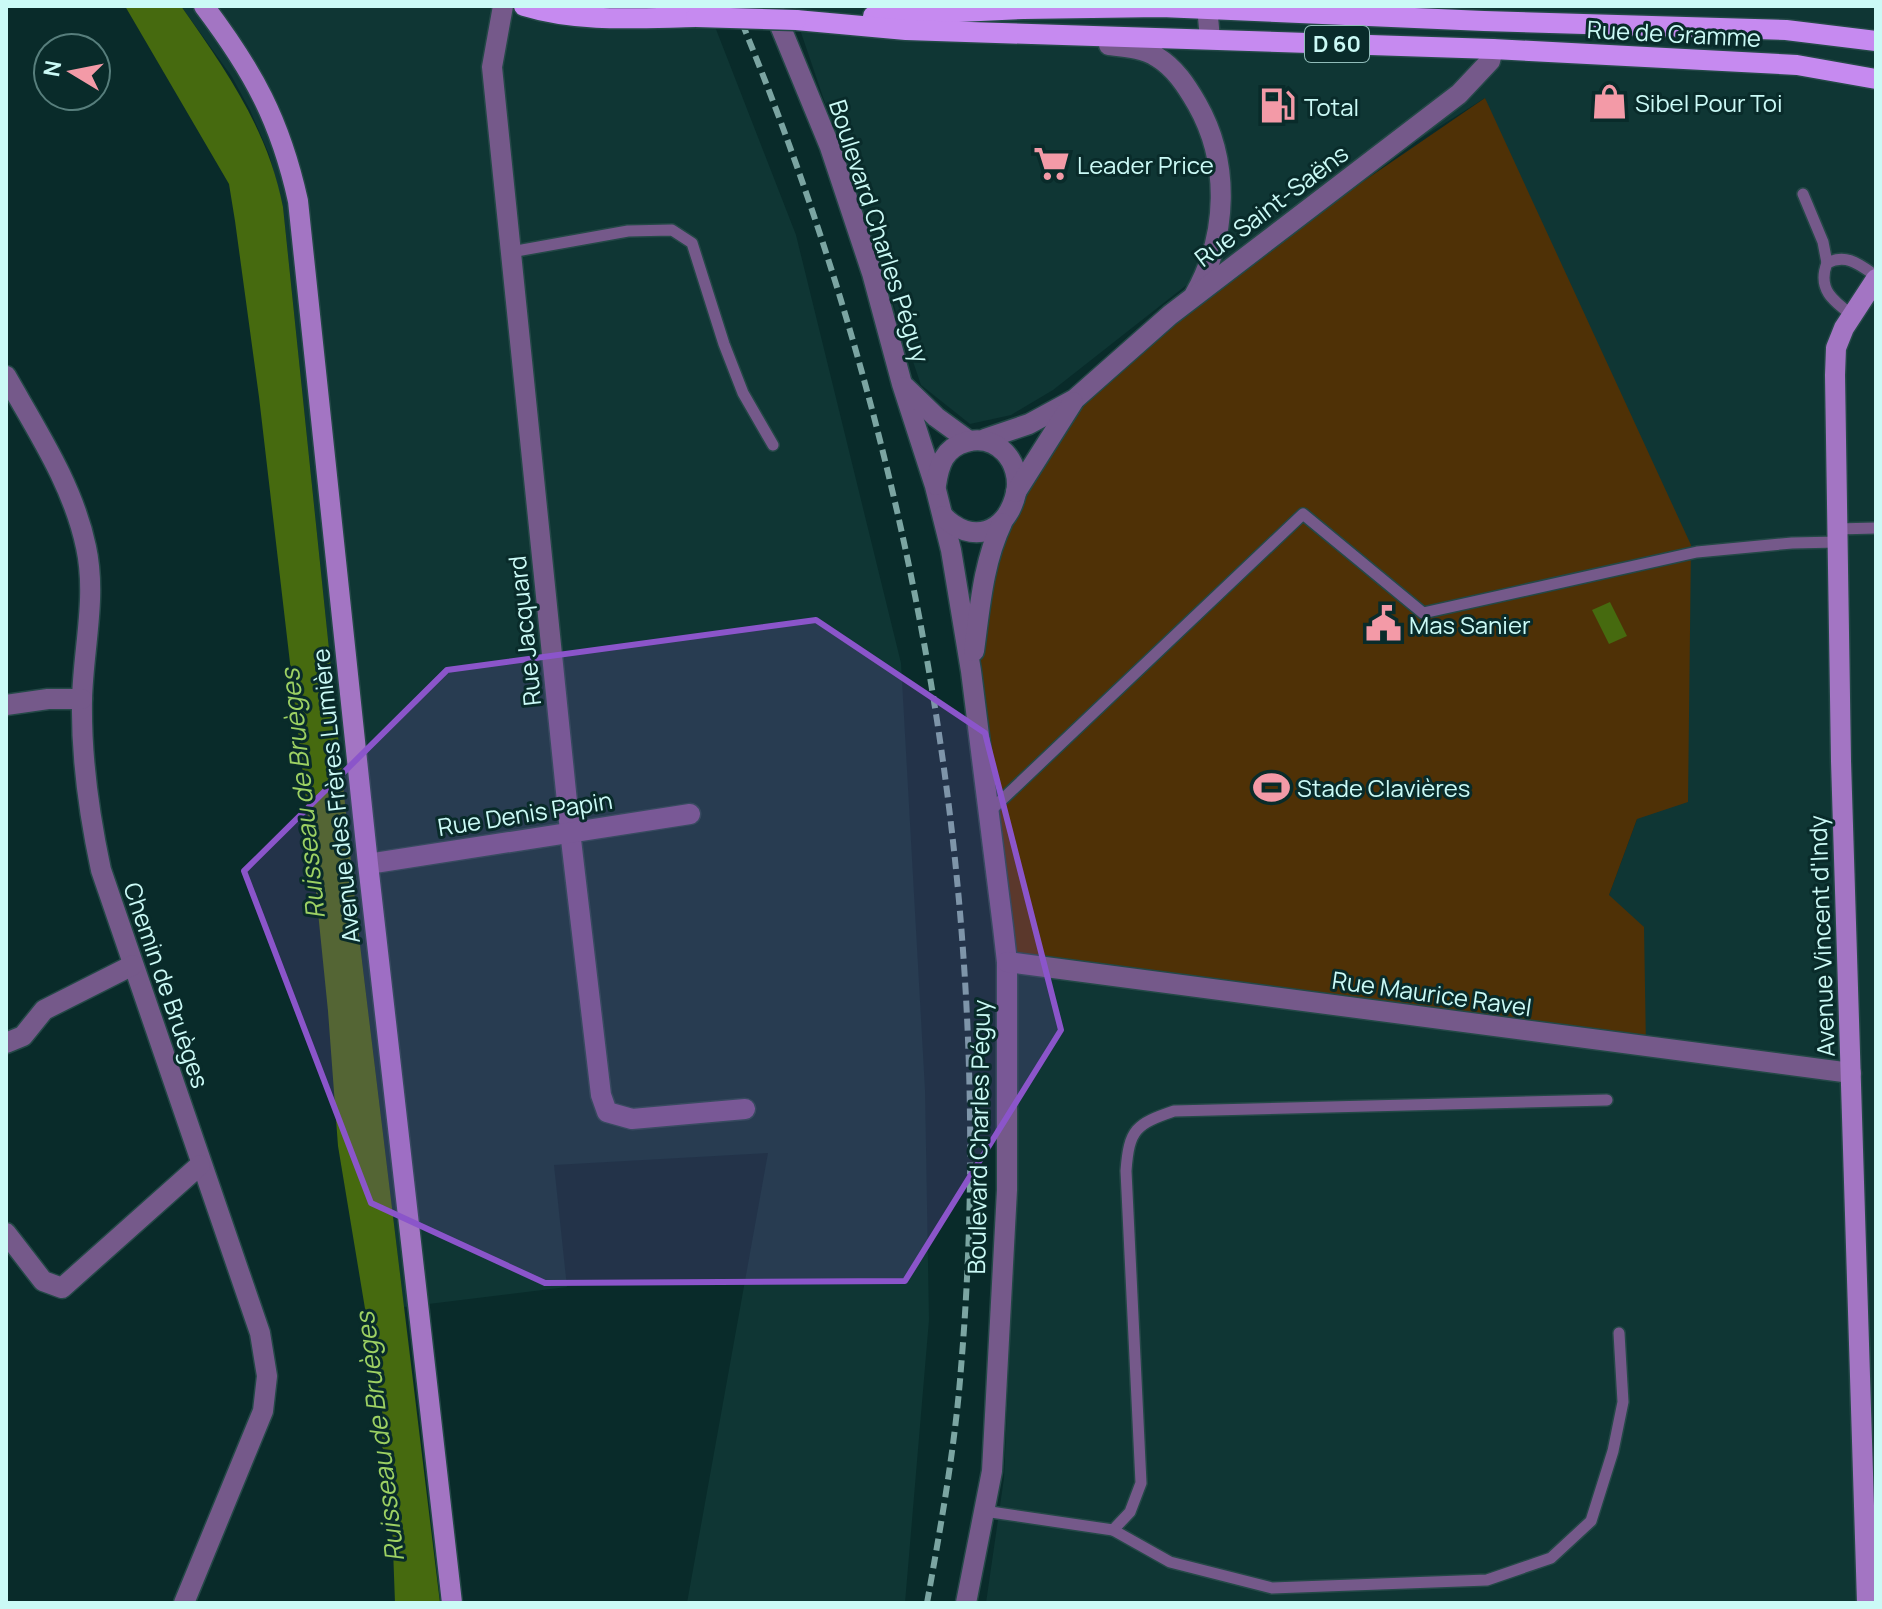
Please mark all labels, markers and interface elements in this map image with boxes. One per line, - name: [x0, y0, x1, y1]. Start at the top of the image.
- street label: Rue de Gramme: [1586, 12, 1762, 54]
- road number: D 60: [1305, 26, 1369, 62]
- north arrow: [32, 32, 112, 112]
- text: N: [36, 58, 68, 79]
- shop icon: Sibel Pour Toi: [1590, 83, 1628, 121]
- place label: Sibel Pour Toi: [1635, 86, 1783, 119]
- fuel station icon: Total: [1259, 87, 1297, 125]
- place label: Total: [1304, 90, 1359, 123]
- street label: Boulevard Charles Péguy: [822, 95, 938, 367]
- street label: Rue Saint-Saëns: [1187, 136, 1355, 274]
- supermarket icon: Leader Price: [1032, 145, 1070, 183]
- place label: Leader Price: [1077, 148, 1214, 181]
- street label: Rue Jacquard: [500, 554, 548, 708]
- public building icon: Mas Sanier: [1364, 605, 1402, 643]
- place label: Mas Sanier: [1409, 608, 1531, 641]
- street label: Avenue des Frères Lumière: [303, 647, 367, 945]
- water label: Ruisseau de Bruèges: [271, 665, 333, 921]
- sports icon: Stade Clavières: [1252, 768, 1290, 806]
- place label: Stade Clavières: [1297, 771, 1470, 804]
- street label: Rue Denis Papin: [435, 783, 615, 843]
- street label: Avenue Vincent d'Indy: [1800, 814, 1842, 1058]
- street label: Chemin de Bruèges: [116, 878, 218, 1092]
- street label: Rue Maurice Ravel: [1330, 963, 1534, 1023]
- street label: Boulevard Charles Péguy: [959, 999, 997, 1275]
- water label: Ruisseau de Bruèges: [346, 1308, 412, 1564]

